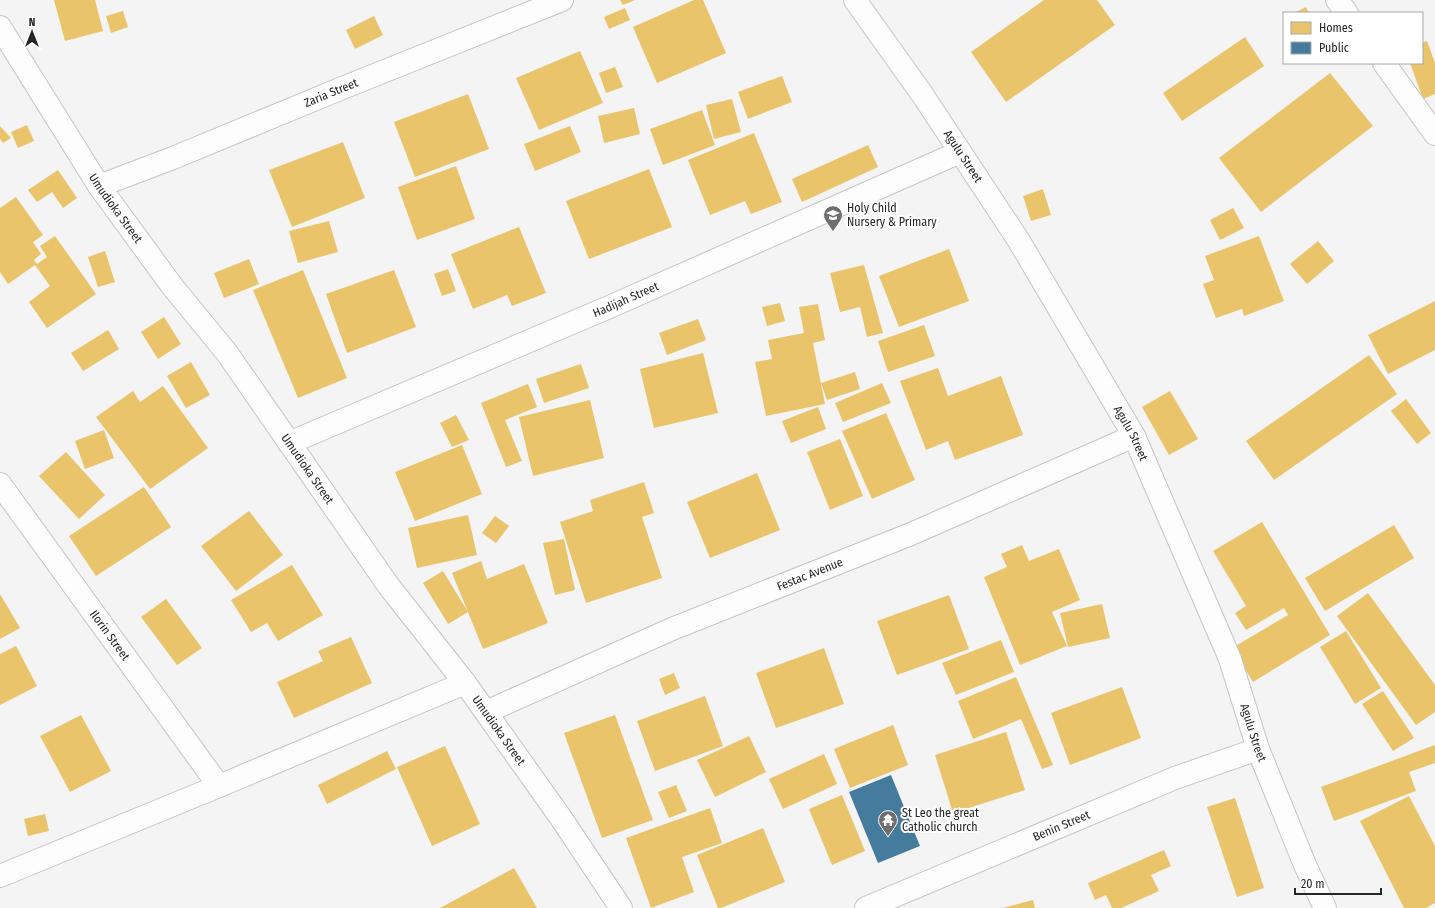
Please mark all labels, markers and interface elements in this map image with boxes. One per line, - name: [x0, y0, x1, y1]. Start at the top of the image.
- north arrow: [12, 12, 52, 52]
- legend: [1283, 12, 1423, 64]
- text: N: [29, 16, 35, 29]
- text: Homes: [1319, 21, 1353, 35]
- text: Public: [1319, 41, 1349, 55]
- street label: Zaria Street: [302, 76, 360, 110]
- street label: Agulu Street: [941, 127, 985, 185]
- street label: Umudioka Street: [86, 171, 145, 246]
- place label: Holy Child Nursery & Primary: [847, 201, 937, 229]
- school or university icon: Holy Child Nursery & Primary: [822, 204, 844, 232]
- street label: Hadijah Street: [591, 279, 661, 320]
- street label: Agulu Street: [1111, 403, 1151, 463]
- street label: Umudioka Street: [278, 431, 337, 507]
- street label: Festac Avenue: [775, 555, 845, 594]
- street label: Ilorin Street: [87, 608, 133, 663]
- street label: Umudioka Street: [469, 693, 528, 768]
- street label: Agulu Street: [1237, 702, 1269, 764]
- place label: St Leo the great Catholic church: [902, 806, 979, 834]
- street label: Benin Street: [1031, 808, 1092, 844]
- temple icon: St Leo the great Catholic church: [877, 809, 899, 837]
- scale bar: [1295, 870, 1381, 896]
- text: 20 m: [1301, 877, 1325, 891]

